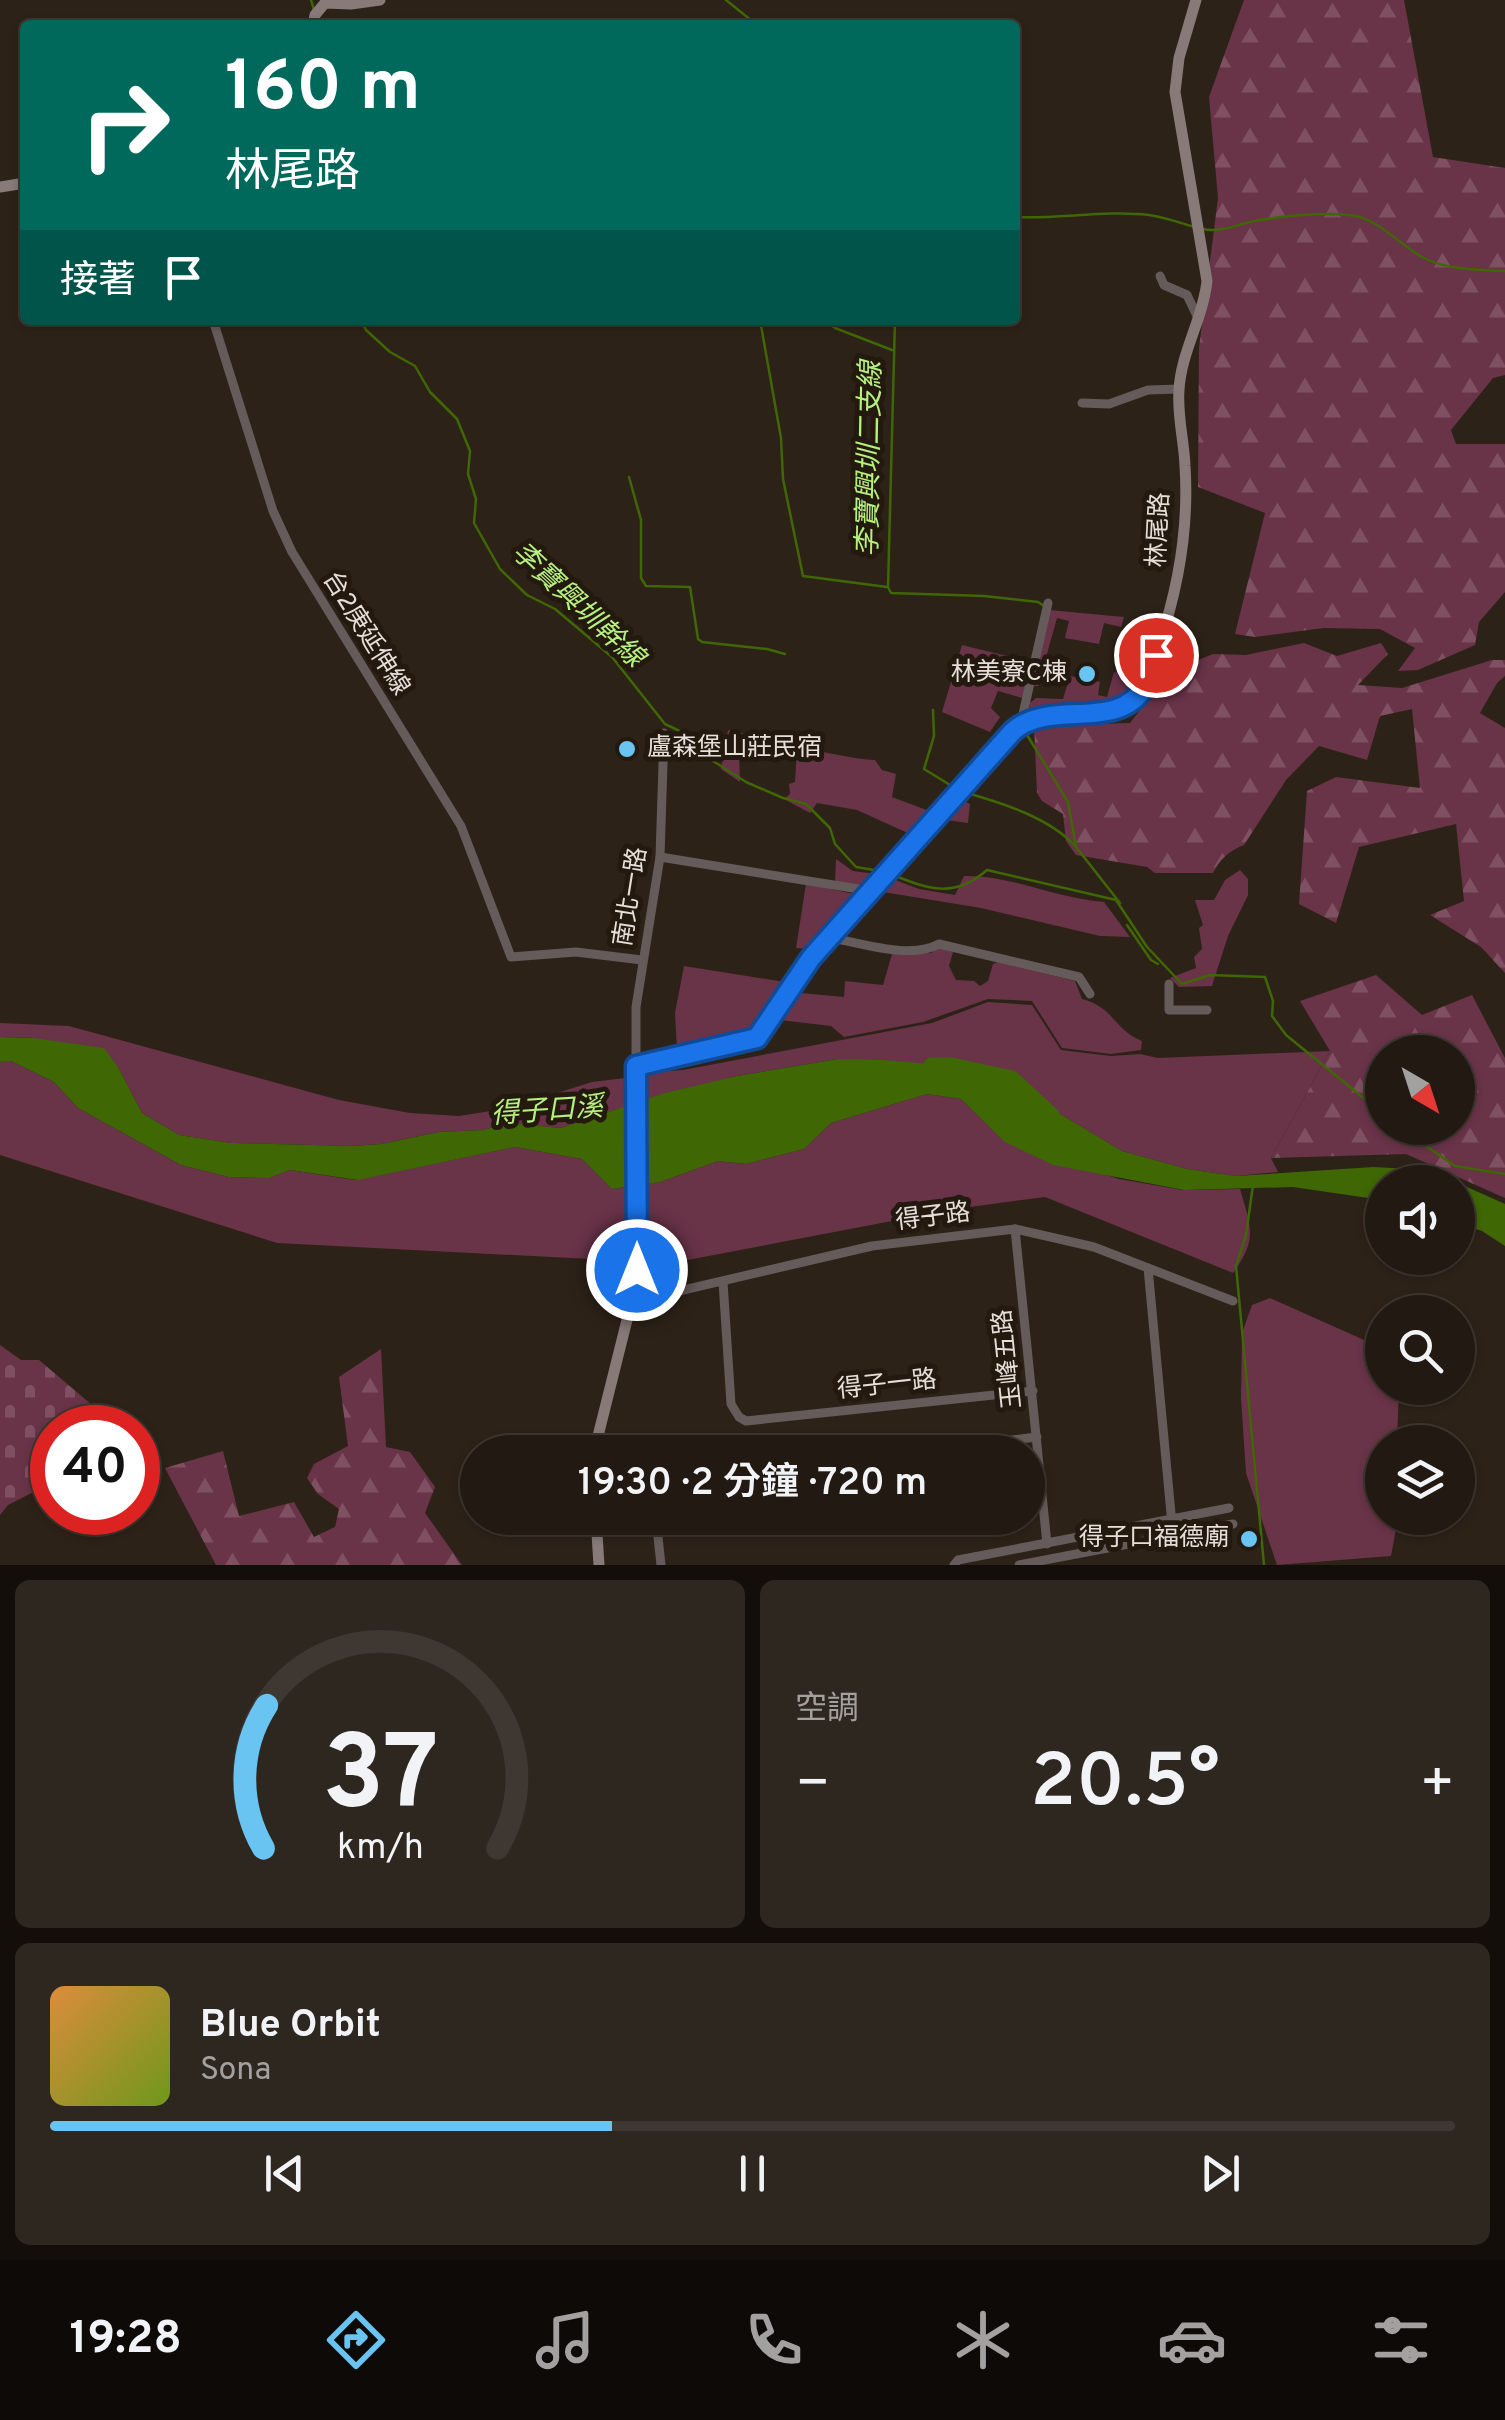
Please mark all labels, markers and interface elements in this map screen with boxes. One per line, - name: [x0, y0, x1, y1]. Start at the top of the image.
- text: 160 m: [225, 46, 421, 135]
- icon: right: [60, 60, 190, 190]
- text: 林尾路: [225, 145, 360, 202]
- icon: arrive: [156, 250, 211, 305]
- text: 接著: [60, 258, 136, 307]
- water label: 李寶興圳二支線: [851, 358, 891, 557]
- street label: 林尾路: [1142, 492, 1178, 568]
- water label: 李寶興圳幹線: [503, 536, 653, 678]
- street label: 台2庚延伸線: [314, 566, 416, 702]
- pin: [1114, 613, 1199, 698]
- icon: arrive: [1129, 628, 1184, 683]
- place label: 林美寮C棟: [951, 658, 1067, 690]
- marker: 林美寮C棟: [1076, 663, 1098, 685]
- place label: 盧森堡山莊民宿: [647, 733, 822, 765]
- marker: 盧森堡山莊民宿: [616, 738, 638, 760]
- street label: 南北一路: [608, 845, 656, 949]
- north arrow: [1365, 1035, 1475, 1145]
- map controls: [1365, 1035, 1475, 1535]
- water label: 得子口溪: [490, 1090, 608, 1134]
- button: sound: [1365, 1165, 1475, 1275]
- street label: 得子路: [894, 1198, 972, 1238]
- position arrow: [585, 1218, 689, 1322]
- button: search: [1365, 1295, 1475, 1405]
- street label: 玉峰五路: [988, 1308, 1030, 1410]
- street label: 得子一路: [836, 1365, 938, 1407]
- speed limit sign: 40: [30, 1405, 160, 1535]
- button: layers: [1365, 1425, 1475, 1535]
- text: 19:30 · 2 分鐘 · 720 m: [578, 1460, 927, 1509]
- place label: 得子口福德廟: [1079, 1523, 1229, 1555]
- marker: 得子口福德廟: [1238, 1528, 1260, 1550]
- text: 空調: [795, 1690, 859, 1730]
- text: 37: [322, 1714, 438, 1846]
- text: 20.5°: [1030, 1738, 1220, 1833]
- text: −: [795, 1751, 830, 1821]
- text: +: [1420, 1751, 1455, 1821]
- text: km/h: [337, 1826, 423, 1872]
- text: Blue Orbit: [200, 2002, 381, 2051]
- text: Sona: [200, 2051, 271, 2091]
- icon: previous: [257, 2146, 312, 2201]
- icon: pause: [725, 2146, 780, 2201]
- icon: next: [1193, 2146, 1248, 2201]
- icon: directions: [321, 2305, 391, 2375]
- icon: music: [530, 2305, 600, 2375]
- icon: phone: [739, 2305, 809, 2375]
- icon: climate: [948, 2305, 1018, 2375]
- icon: car: [1157, 2305, 1227, 2375]
- icon: filters: [1366, 2305, 1436, 2375]
- text: 19:28: [69, 2312, 182, 2369]

